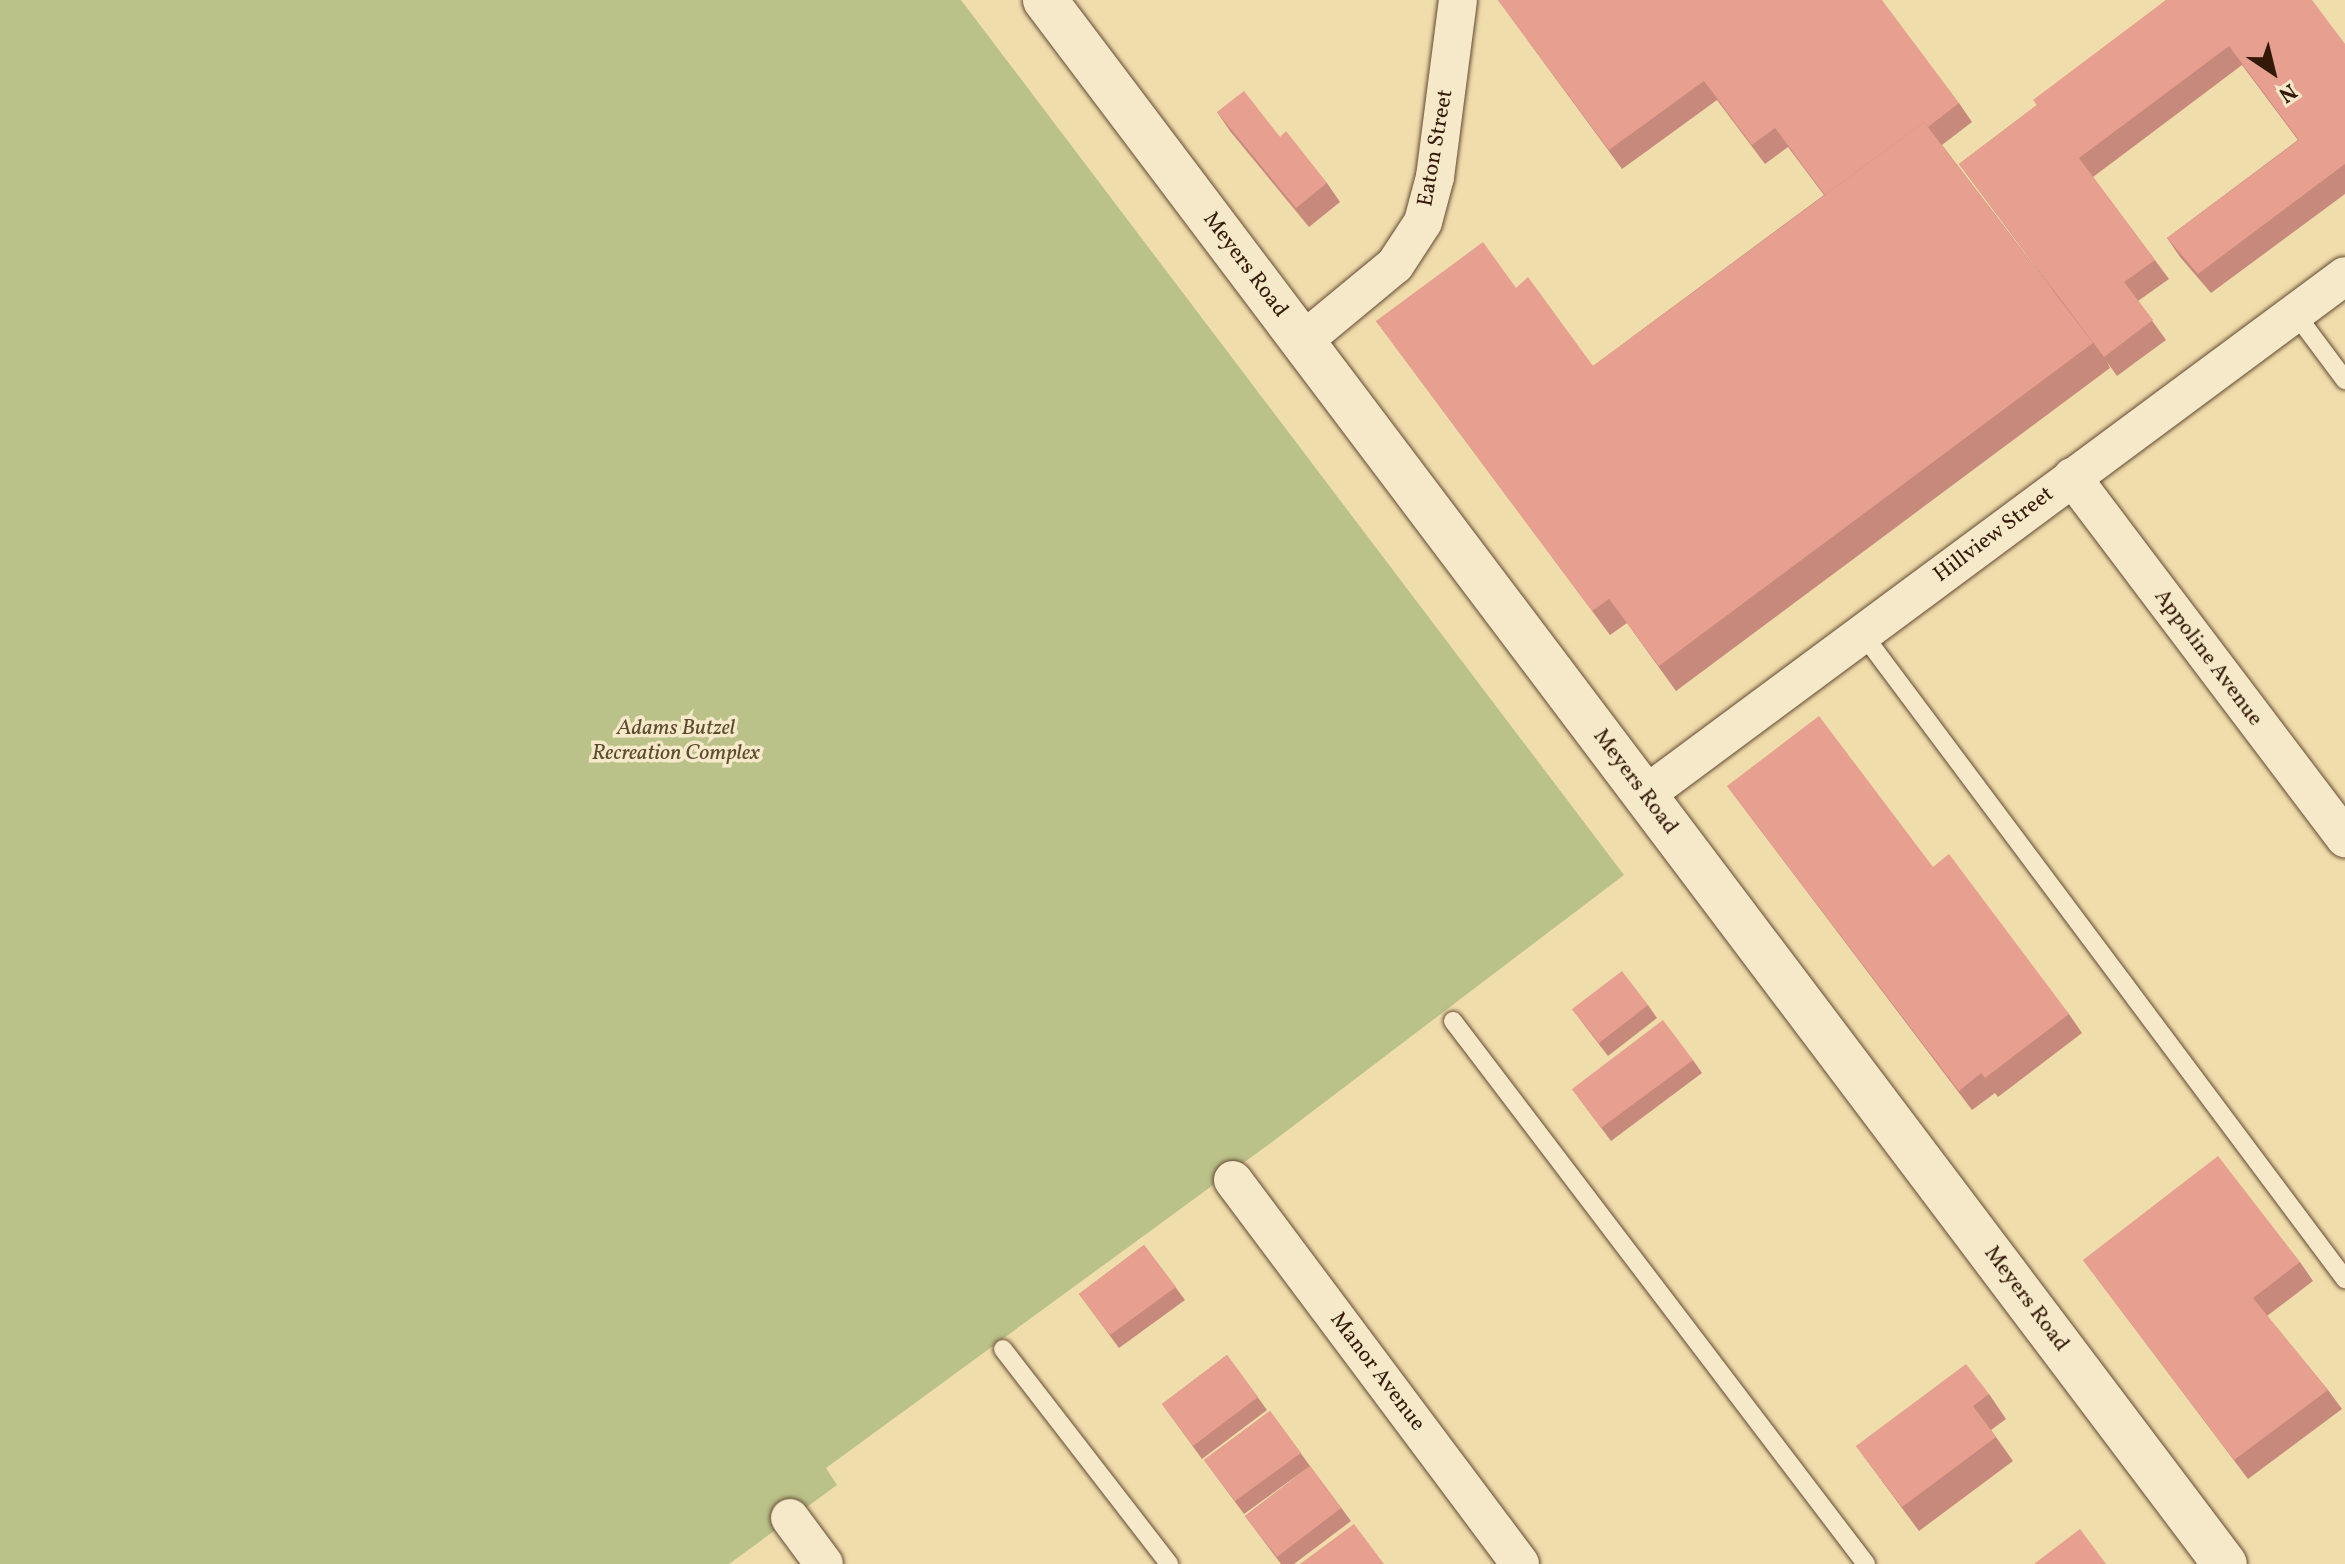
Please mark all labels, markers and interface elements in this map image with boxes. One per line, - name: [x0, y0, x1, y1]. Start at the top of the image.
- north arrow: [2233, 32, 2313, 112]
- text: N: [2272, 75, 2302, 109]
- street label: Eaton Street: [1413, 87, 1459, 209]
- street label: Meyers Road: [1197, 207, 1293, 323]
- street label: Hillview Street: [1929, 481, 2059, 589]
- street label: Appoline Avenue: [2148, 584, 2268, 732]
- park label: Adams Butzel Recreation Complex: [592, 715, 760, 766]
- street label: Meyers Road: [1587, 724, 1683, 840]
- street label: Meyers Road: [1978, 1241, 2074, 1357]
- street label: Manor Avenue: [1324, 1307, 1430, 1437]

